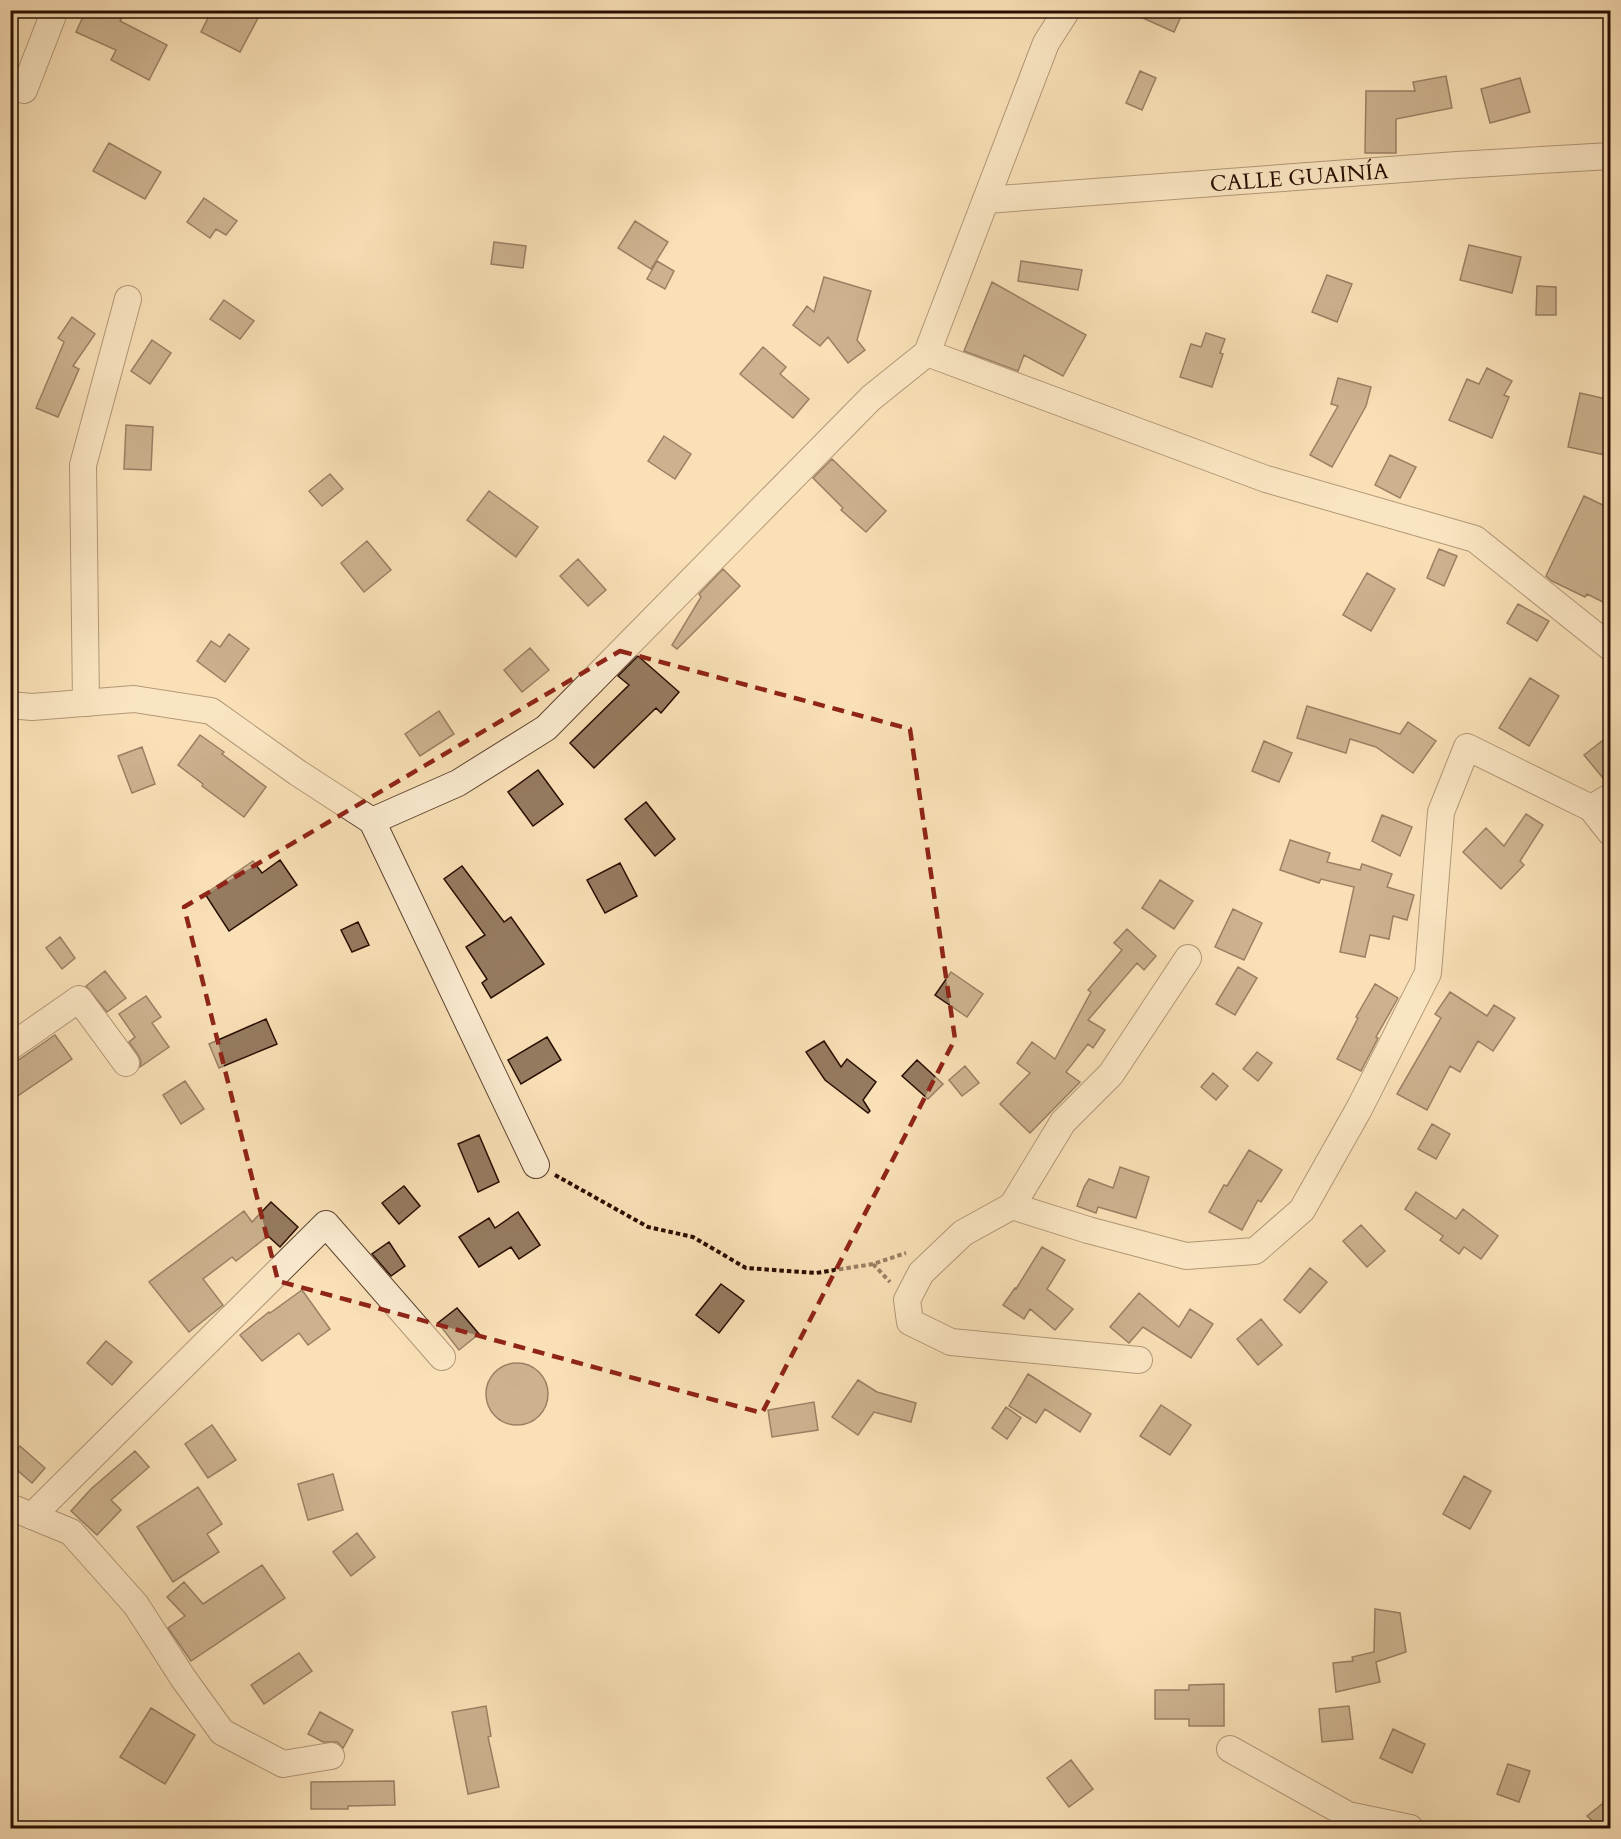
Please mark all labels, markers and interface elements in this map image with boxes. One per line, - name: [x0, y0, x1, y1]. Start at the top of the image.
- street label: CALLE GUAINÍA: [1209, 156, 1390, 199]

